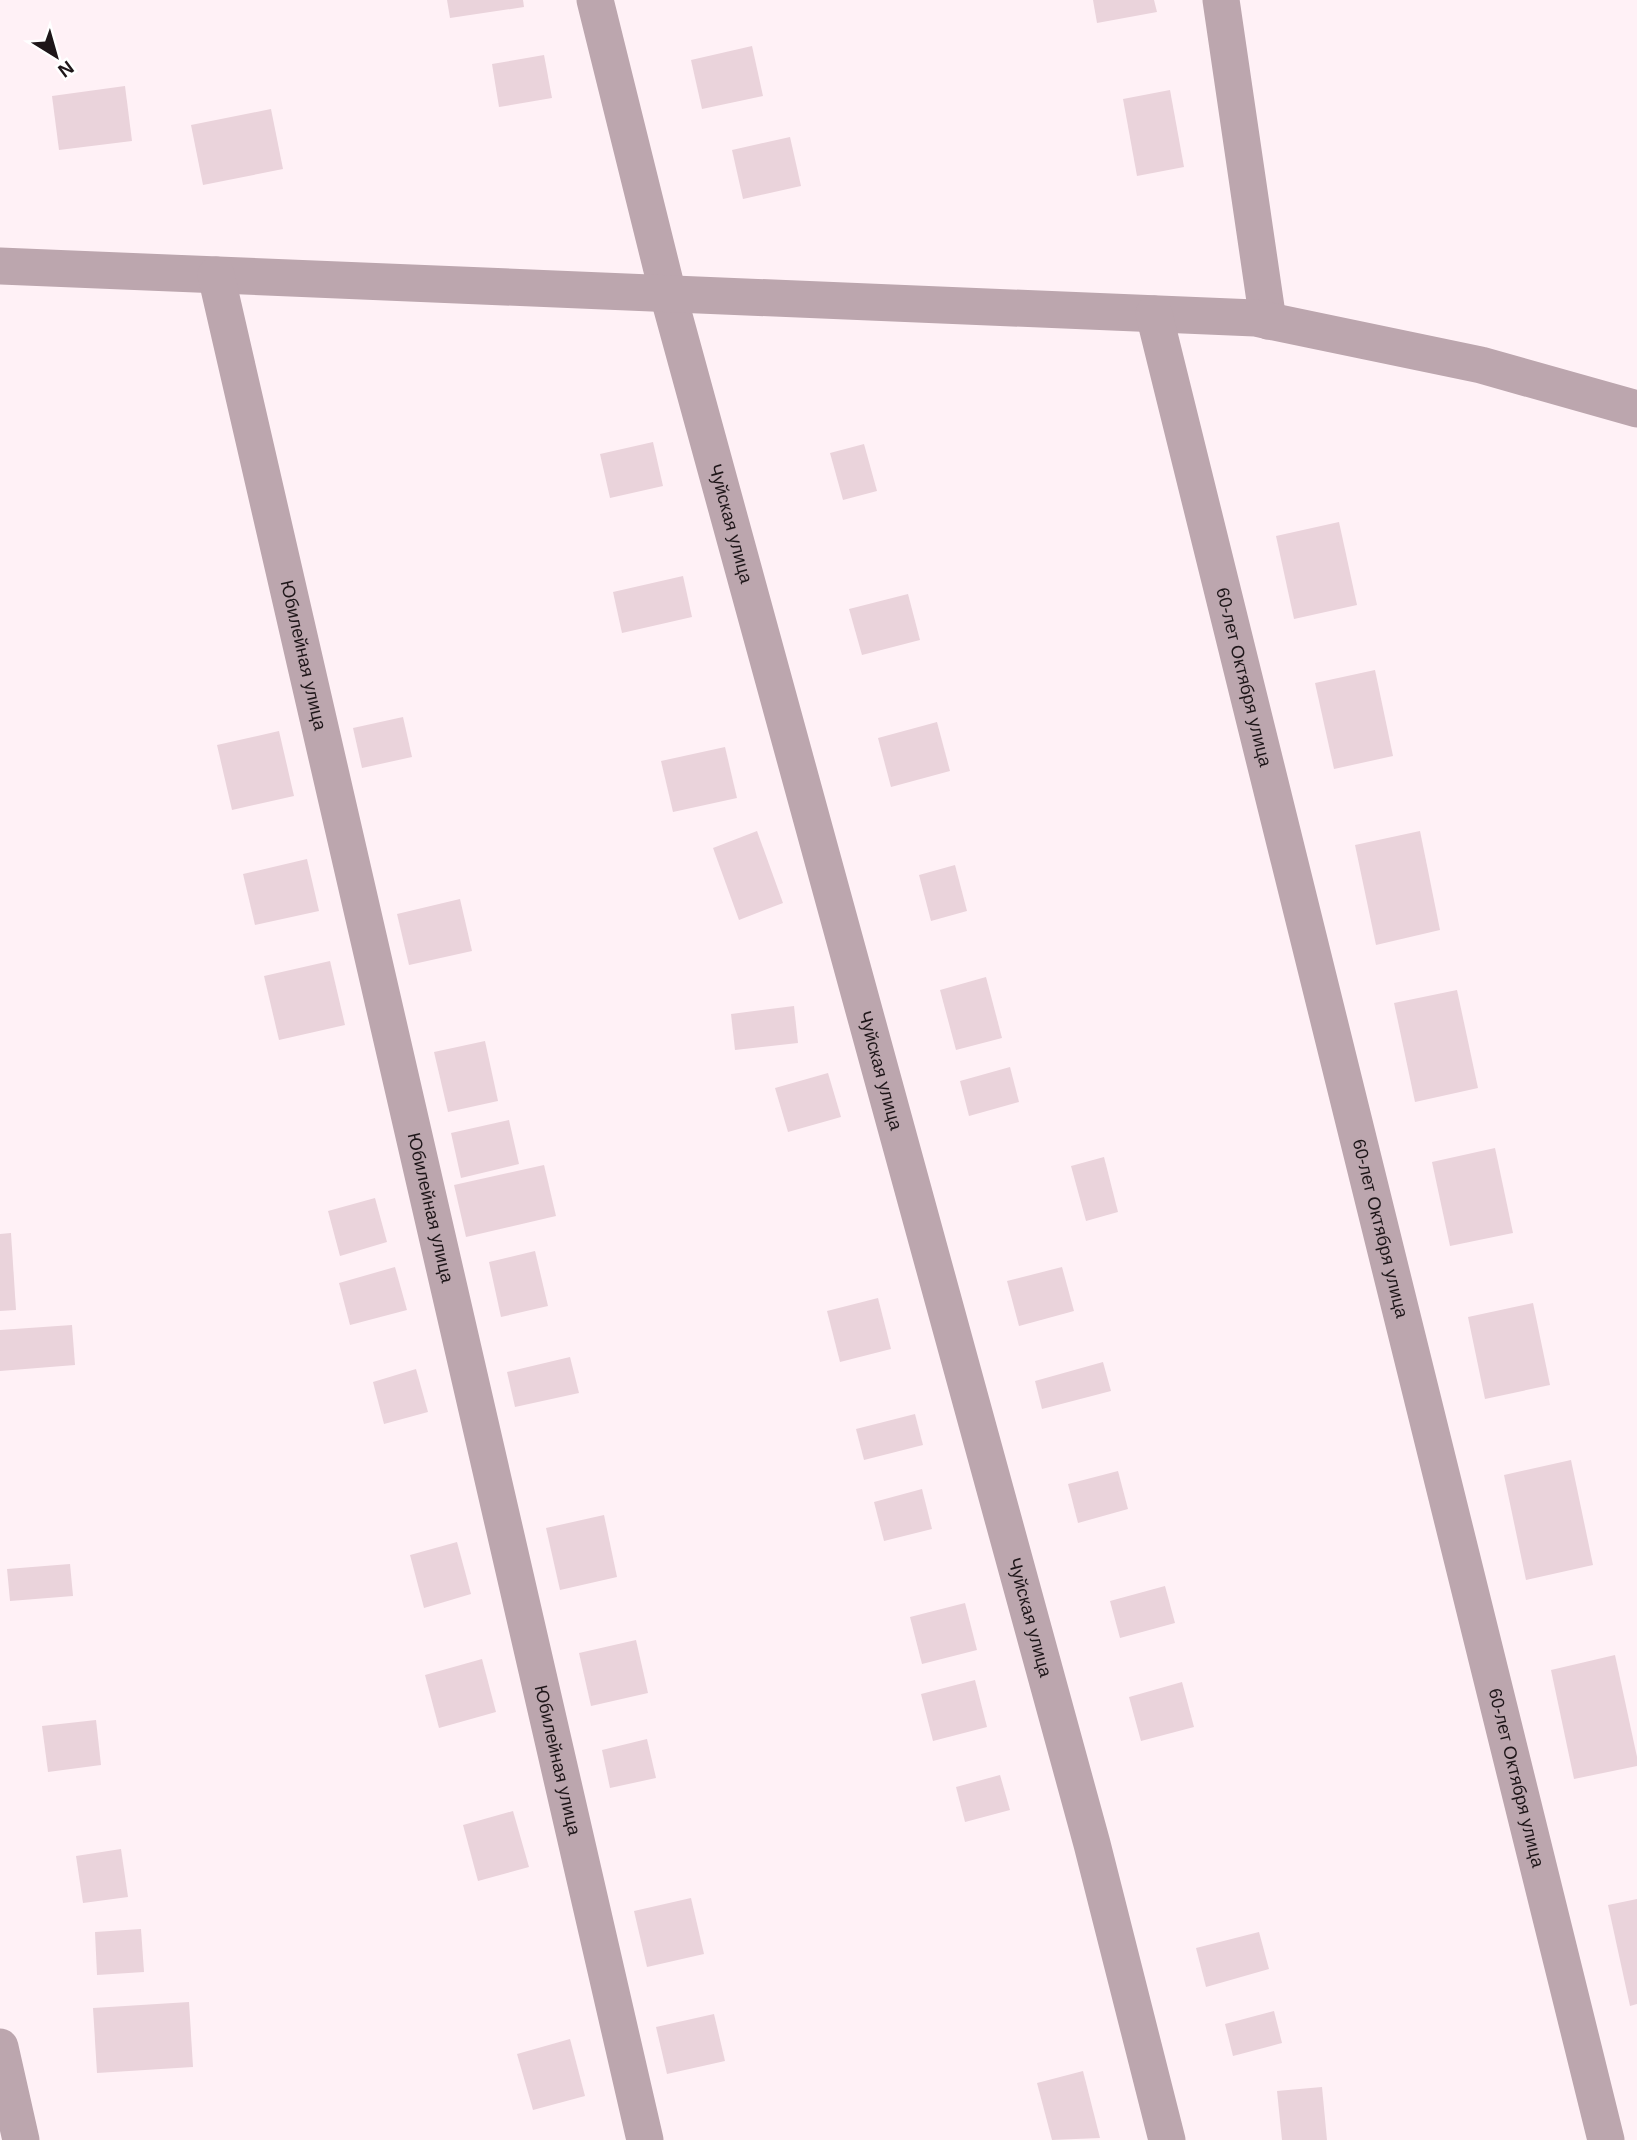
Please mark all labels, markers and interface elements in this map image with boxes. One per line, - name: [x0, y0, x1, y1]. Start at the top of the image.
- north arrow: [21, 21, 91, 91]
- text: N: [54, 57, 78, 82]
- street label: Чуйская улица: [705, 462, 757, 586]
- street label: Юбилейная улица: [276, 578, 331, 733]
- street label: 60-лет Октября улица: [1212, 585, 1276, 770]
- street label: Чуйская улица: [855, 1009, 907, 1133]
- street label: Юбилейная улица: [404, 1131, 458, 1286]
- street label: 60-лет Октября улица: [1349, 1137, 1412, 1321]
- street label: Чуйская улица: [1004, 1556, 1056, 1680]
- street label: Юбилейная улица: [531, 1683, 585, 1838]
- street label: 60-лет Октября улица: [1485, 1686, 1548, 1870]

